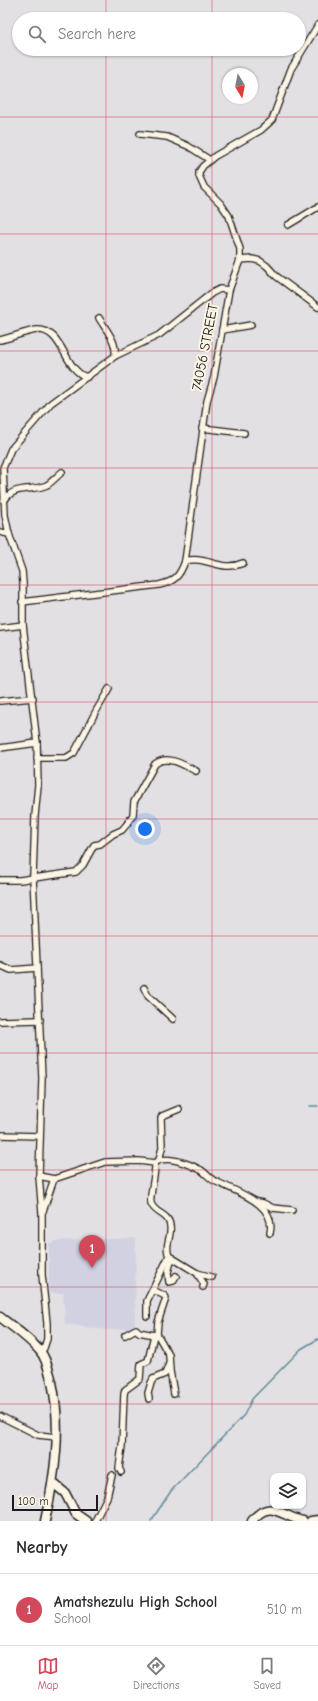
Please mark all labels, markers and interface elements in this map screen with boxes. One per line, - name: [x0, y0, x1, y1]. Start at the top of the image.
- search box: [12, 12, 306, 56]
- icon: search: [26, 23, 48, 45]
- text: Search here: [58, 25, 136, 43]
- north arrow: [222, 68, 258, 104]
- street label: 74056 STREET: [188, 301, 222, 392]
- your location: [135, 819, 155, 839]
- pin: 1: [79, 1235, 105, 1268]
- map controls: [270, 1473, 306, 1509]
- button: layers: [270, 1473, 306, 1509]
- scale bar: [12, 1493, 98, 1512]
- text: 100 m: [18, 1495, 49, 1508]
- text: Nearby: [16, 1538, 67, 1557]
- text: Amatshezulu High School: [54, 1593, 217, 1611]
- text: 1: [26, 1602, 32, 1617]
- text: 510 m: [267, 1602, 302, 1617]
- text: School: [54, 1611, 91, 1626]
- tab: Map: [37, 1655, 59, 1692]
- tab: Directions: [133, 1655, 180, 1692]
- tab: Saved: [254, 1655, 281, 1692]

